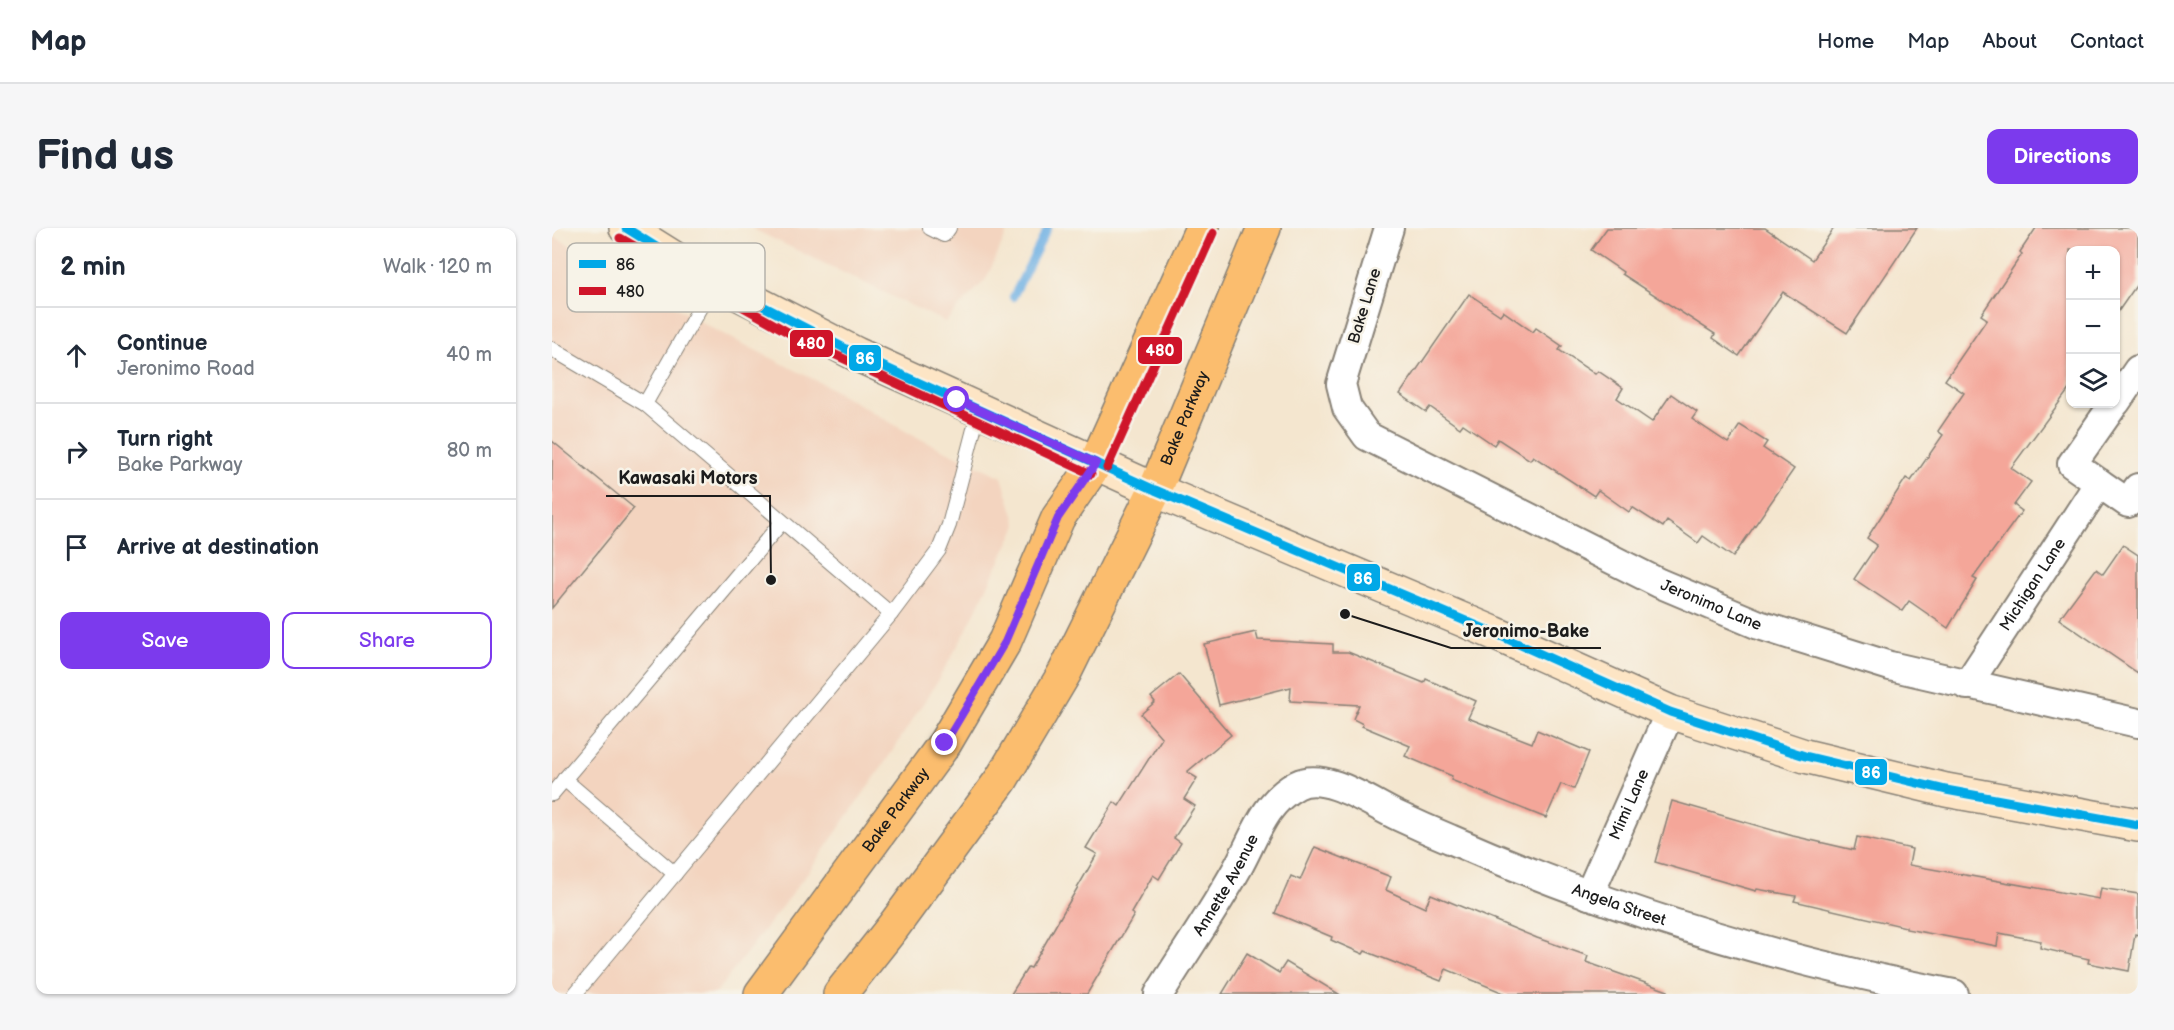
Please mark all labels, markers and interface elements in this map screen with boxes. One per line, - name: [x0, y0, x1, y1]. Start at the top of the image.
- text: Map: [30, 25, 86, 58]
- text: Home: [1817, 29, 1874, 54]
- text: Map: [1907, 29, 1949, 54]
- text: About: [1982, 29, 2037, 54]
- text: Contact: [2070, 29, 2144, 54]
- button: Directions: [1987, 129, 2138, 184]
- text: Find us: [36, 131, 174, 182]
- legend: [567, 243, 765, 312]
- map controls: [2066, 246, 2120, 408]
- button: +: [2066, 246, 2120, 300]
- text: 2 min: [60, 252, 126, 283]
- text: Walk · 120 m: [383, 255, 492, 279]
- text: 86: [616, 256, 635, 275]
- street label: Bake Lane: [1345, 266, 1386, 346]
- text: 480: [616, 283, 645, 302]
- button: −: [2066, 300, 2120, 354]
- line badge: 480: [789, 329, 834, 358]
- text: Continue: [117, 330, 207, 357]
- text: 480: [796, 335, 826, 354]
- line badge: 480: [1137, 336, 1183, 365]
- icon: ahead: [60, 339, 93, 372]
- text: 480: [1145, 342, 1175, 361]
- text: 40 m: [446, 343, 492, 367]
- line badge: 86: [848, 344, 882, 372]
- text: 86: [855, 350, 875, 369]
- button: layers: [2066, 354, 2120, 408]
- text: Jeronimo Road: [117, 357, 255, 381]
- street label: Bake Parkway: [1157, 368, 1213, 468]
- route start: [943, 386, 969, 412]
- text: Turn right: [117, 426, 213, 453]
- icon: right: [60, 435, 93, 468]
- text: 80 m: [447, 439, 492, 463]
- text: Bake Parkway: [117, 453, 243, 477]
- callout: Kawasaki Motors: [606, 460, 770, 496]
- text: Kawasaki Motors: [618, 468, 758, 489]
- icon: arrive: [60, 531, 93, 564]
- text: Arrive at destination: [117, 534, 319, 561]
- street label: Michigan Lane: [1996, 534, 2070, 634]
- line badge: 86: [1346, 563, 1381, 592]
- text: 86: [1353, 570, 1373, 589]
- street label: Jeronimo Lane: [1658, 575, 1765, 635]
- button: Save: [60, 612, 270, 669]
- button: Share: [282, 612, 492, 669]
- callout: Jeronimo-Bake: [1451, 612, 1601, 648]
- text: Jeronimo-Bake: [1463, 621, 1589, 642]
- route end: [931, 729, 957, 755]
- line badge: 86: [1854, 758, 1888, 786]
- street label: Bake Parkway: [858, 763, 934, 856]
- text: 86: [1861, 764, 1881, 783]
- street label: Mimi Lane: [1605, 766, 1653, 843]
- street label: Annette Avenue: [1189, 831, 1263, 939]
- street label: Angela Street: [1569, 880, 1668, 930]

